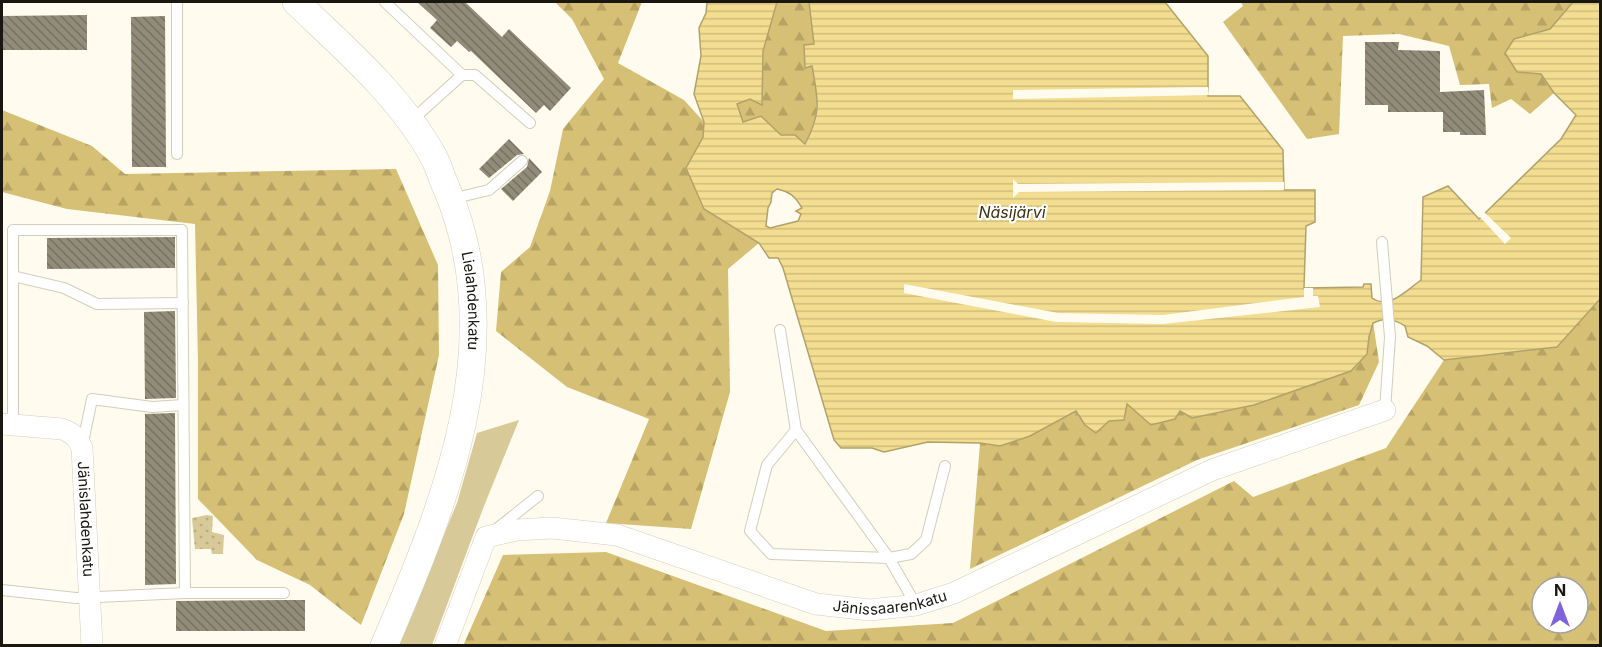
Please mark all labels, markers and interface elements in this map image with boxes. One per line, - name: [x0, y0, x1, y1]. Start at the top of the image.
- water label: Näsijärvi: [978, 202, 1047, 222]
- street label: Lielahdenkatu: [457, 250, 483, 351]
- street label: Jänislahdenkatu: [74, 461, 98, 577]
- north arrow: [1530, 575, 1590, 635]
- text: N: [1554, 580, 1566, 600]
- street label: Jänissaarenkatu: [832, 586, 949, 619]

